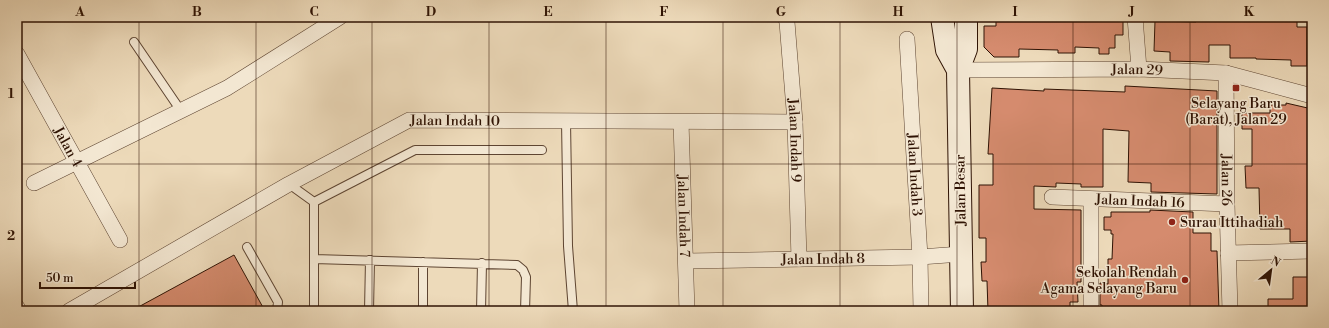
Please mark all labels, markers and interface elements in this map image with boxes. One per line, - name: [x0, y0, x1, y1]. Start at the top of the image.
- text: A: [74, 4, 85, 20]
- text: B: [192, 4, 202, 20]
- text: C: [309, 4, 319, 20]
- text: D: [426, 4, 436, 20]
- text: E: [543, 4, 553, 20]
- text: F: [659, 4, 669, 20]
- text: G: [776, 4, 787, 20]
- text: H: [893, 4, 904, 20]
- text: I: [1012, 4, 1018, 20]
- text: J: [1127, 4, 1135, 20]
- text: K: [1244, 4, 1255, 20]
- street label: Jalan 29: [1110, 61, 1163, 80]
- marker: Selayang Baru (Barat), Jalan 29: [1231, 83, 1241, 93]
- text: 1: [8, 86, 15, 102]
- place label: Selayang Baru (Barat), Jalan 29: [1185, 95, 1287, 129]
- street label: Jalan Indah 9: [783, 97, 805, 183]
- street label: Jalan Indah 10: [409, 112, 500, 130]
- street label: Jalan 4: [48, 123, 86, 171]
- street label: Jalan Indah 3: [903, 132, 926, 217]
- street label: Jalan 26: [1217, 153, 1235, 207]
- street label: Jalan Besar: [951, 154, 971, 227]
- street label: Jalan Indah 7: [673, 173, 693, 258]
- street label: Jalan Indah 16: [1094, 191, 1185, 212]
- place label: Surau Ittihadiah: [1180, 214, 1284, 232]
- marker: Surau Ittihadiah: [1167, 217, 1177, 227]
- text: 2: [7, 228, 15, 244]
- street label: Jalan Indah 8: [780, 250, 865, 269]
- north arrow: [1251, 250, 1291, 290]
- text: N: [1268, 254, 1283, 271]
- scale bar: [40, 264, 135, 290]
- place label: Sekolah Rendah Agama Selayang Baru: [1040, 264, 1178, 298]
- text: 50 m: [46, 271, 74, 286]
- marker: Sekolah Rendah Agama Selayang Baru: [1180, 275, 1190, 285]

